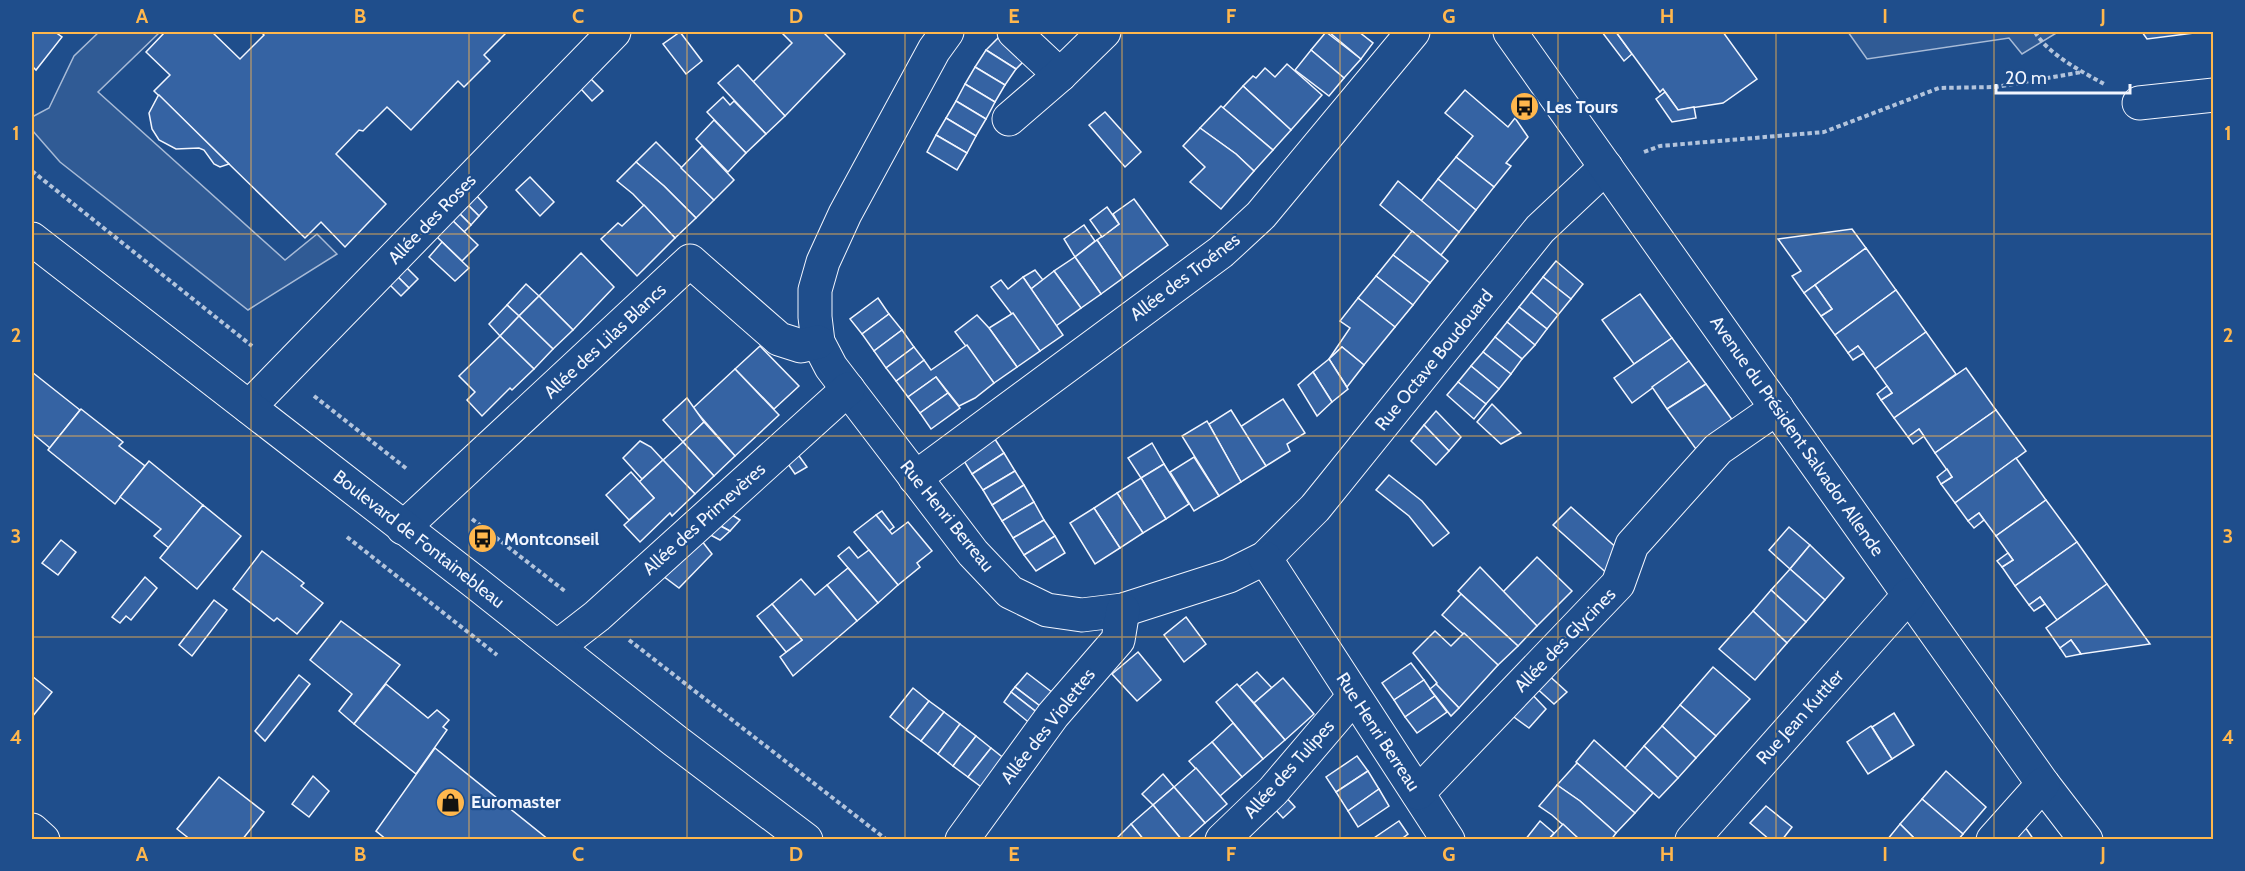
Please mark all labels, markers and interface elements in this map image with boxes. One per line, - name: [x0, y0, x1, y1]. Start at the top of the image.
- text: A: [136, 4, 149, 28]
- text: B: [354, 4, 366, 28]
- text: C: [572, 4, 584, 28]
- text: D: [789, 4, 803, 28]
- text: E: [1008, 4, 1020, 28]
- text: F: [1226, 4, 1237, 28]
- text: G: [1442, 4, 1456, 28]
- text: H: [1660, 4, 1674, 28]
- text: I: [1882, 4, 1888, 28]
- text: J: [2099, 4, 2106, 28]
- scale bar: [1996, 57, 2130, 95]
- text: 20 m: [2005, 67, 2047, 89]
- bus stop icon: Les Tours: [1509, 91, 1541, 123]
- place label: Les Tours: [1546, 96, 1619, 118]
- text: 1: [12, 121, 20, 145]
- text: 1: [2224, 121, 2232, 145]
- street label: Allée des Roses: [383, 169, 481, 269]
- street label: Allée des Troénes: [1126, 229, 1244, 325]
- street label: Allée des Lilas Blancs: [539, 279, 671, 403]
- street label: Rue Octave Boudouard: [1370, 285, 1498, 435]
- street label: Avenue du Président Salvador Allende: [1705, 312, 1889, 560]
- text: 2: [11, 323, 21, 347]
- text: 2: [2223, 323, 2233, 347]
- street label: Rue Henri Berreau: [895, 456, 999, 576]
- street label: Allée des Primevères: [638, 458, 770, 580]
- street label: Boulevard de Fontainebleau: [329, 465, 509, 613]
- bus stop icon: Montconseil: [467, 523, 499, 555]
- text: 3: [11, 524, 21, 548]
- text: 3: [2223, 524, 2233, 548]
- place label: Montconseil: [504, 528, 600, 550]
- street label: Allée des Glycines: [1510, 583, 1620, 697]
- street label: Allée des Violettes: [996, 664, 1100, 788]
- street label: Rue Jean Kuttler: [1752, 665, 1849, 769]
- street label: Rue Henri Berreau: [1331, 669, 1425, 795]
- street label: Allée des Tulipes: [1239, 715, 1339, 823]
- text: 4: [10, 725, 22, 749]
- text: 4: [2222, 725, 2234, 749]
- shop icon: Euromaster: [434, 786, 466, 818]
- place label: Euromaster: [471, 791, 561, 813]
- text: A: [136, 842, 149, 866]
- text: B: [354, 842, 366, 866]
- text: C: [572, 842, 584, 866]
- text: D: [789, 842, 803, 866]
- text: E: [1008, 842, 1020, 866]
- text: F: [1226, 842, 1237, 866]
- text: G: [1442, 842, 1456, 866]
- text: H: [1660, 842, 1674, 866]
- text: I: [1882, 842, 1888, 866]
- text: J: [2099, 842, 2106, 866]

